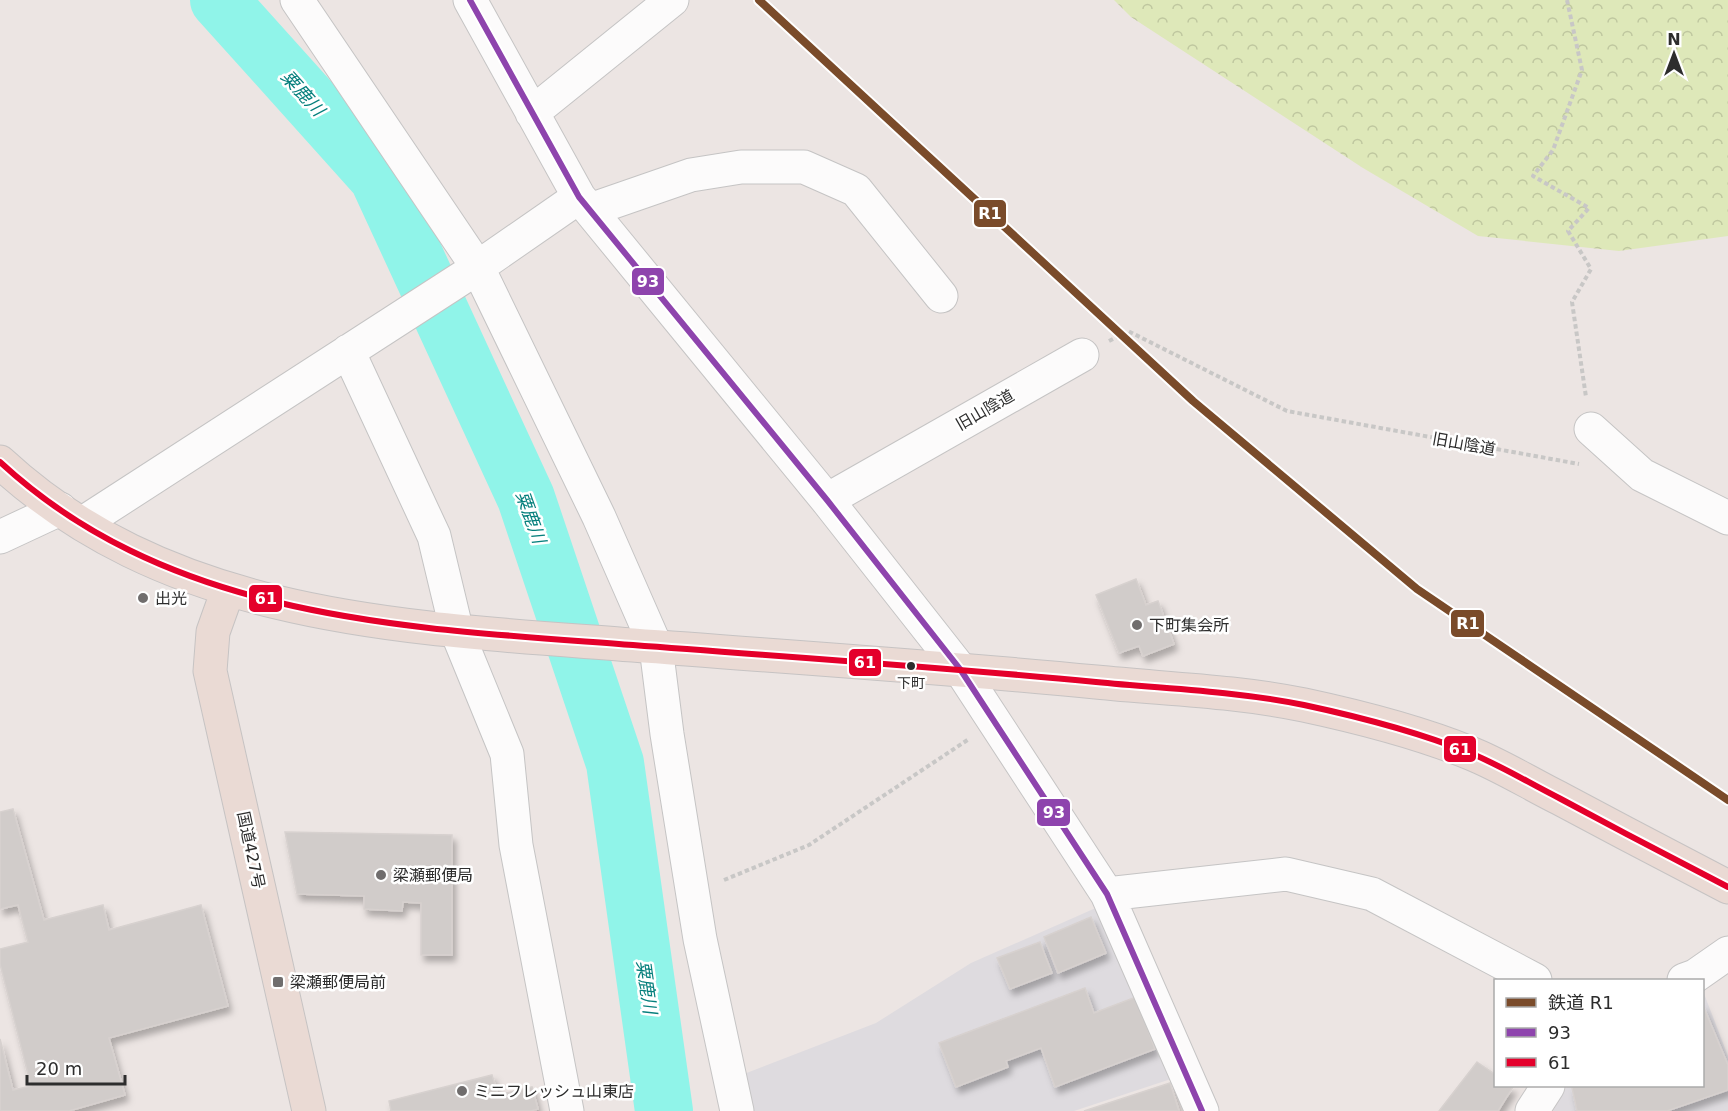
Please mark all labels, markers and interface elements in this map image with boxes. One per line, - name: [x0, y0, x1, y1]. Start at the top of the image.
- north arrow: [1644, 24, 1704, 84]
- text: N: [1667, 30, 1681, 49]
- water label: 粟鹿川: [277, 66, 330, 122]
- line badge: R1: [973, 199, 1007, 228]
- text: R1: [978, 204, 1002, 223]
- line badge: 93: [631, 267, 665, 296]
- text: 93: [637, 272, 659, 291]
- street label: 旧山陰道: [953, 386, 1017, 434]
- street label: 旧山陰道: [1431, 429, 1497, 459]
- water label: 粟鹿川: [512, 488, 551, 548]
- line badge: 61: [248, 584, 283, 613]
- place label: 出光: [155, 589, 187, 608]
- text: 61: [255, 589, 277, 608]
- marker: 出光: [136, 591, 150, 605]
- line badge: R1: [1450, 609, 1485, 638]
- text: R1: [1456, 614, 1480, 633]
- place label: 下町集会所: [1149, 616, 1229, 635]
- marker: 下町集会所: [1130, 618, 1144, 632]
- line badge: 61: [848, 648, 882, 677]
- text: 61: [854, 653, 876, 672]
- marker: 下町: [905, 660, 917, 672]
- place label: 下町: [897, 675, 925, 691]
- line badge: 61: [1443, 735, 1477, 763]
- text: 61: [1449, 740, 1471, 759]
- line badge: 93: [1036, 798, 1071, 827]
- text: 93: [1043, 803, 1065, 822]
- street label: 国道427号: [234, 810, 268, 890]
- place label: 梁瀬郵便局: [393, 866, 473, 885]
- marker: 梁瀬郵便局: [374, 868, 388, 882]
- water label: 粟鹿川: [633, 959, 661, 1017]
- place label: 梁瀬郵便局前: [290, 973, 386, 992]
- marker: 梁瀬郵便局前: [271, 975, 285, 989]
- legend: [1494, 979, 1704, 1087]
- text: 鉄道 R1: [1548, 992, 1614, 1013]
- text: 93: [1548, 1022, 1571, 1043]
- scale bar: [27, 1048, 124, 1086]
- text: 61: [1548, 1052, 1571, 1073]
- text: 20 m: [36, 1058, 82, 1079]
- place label: ミニフレッシュ山東店: [474, 1082, 634, 1101]
- marker: ミニフレッシュ山東店: [455, 1084, 469, 1098]

